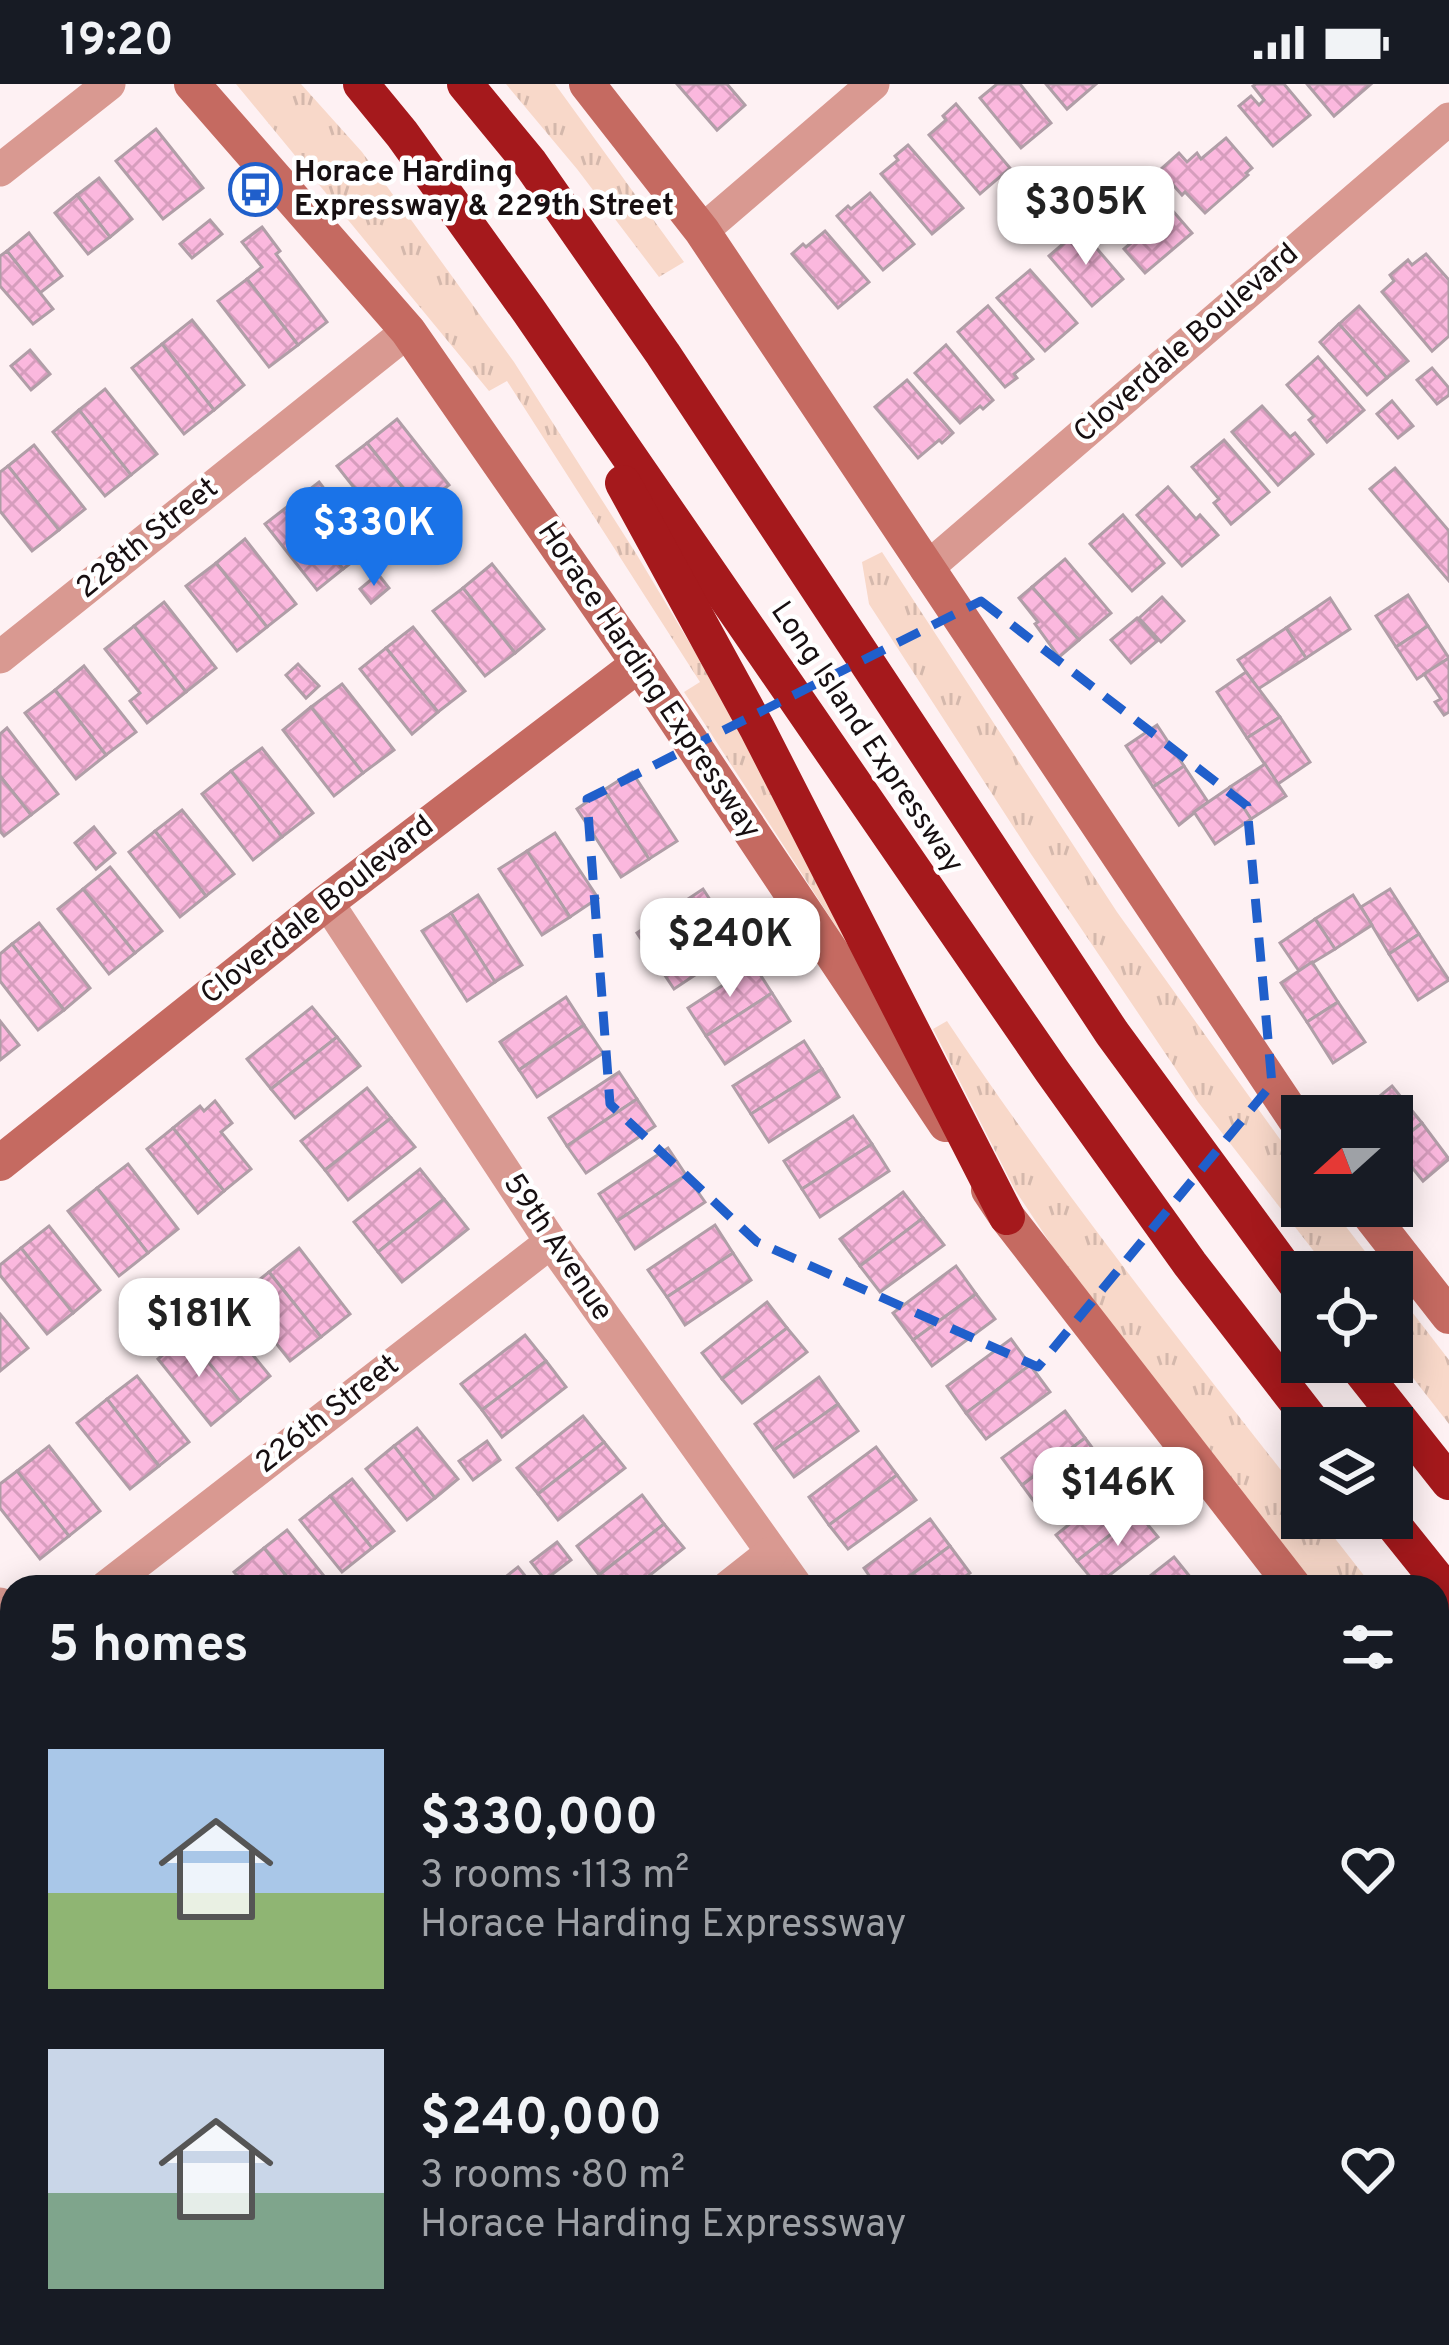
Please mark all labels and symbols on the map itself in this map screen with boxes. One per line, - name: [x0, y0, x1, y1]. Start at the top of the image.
- place label: Horace Harding Expressway & 229th Street: [294, 155, 674, 226]
- bus stop icon: Horace Harding Expressway & 229th Street: [227, 162, 283, 218]
- pin: $305K: [1002, 166, 1170, 268]
- street label: Cloverdale Boulevard: [1067, 236, 1307, 452]
- street label: 228th Street: [70, 471, 226, 607]
- pin: $330K: [290, 487, 458, 589]
- street label: Horace Harding Expressway: [528, 516, 768, 846]
- street label: Long Island Expressway: [761, 595, 971, 881]
- street label: Cloverdale Boulevard: [194, 808, 442, 1014]
- pin: $240K: [646, 898, 814, 1000]
- north arrow: [1281, 1095, 1413, 1227]
- street label: 59th Avenue: [494, 1167, 620, 1329]
- pin: $181K: [115, 1278, 283, 1380]
- street label: 226th Street: [249, 1348, 407, 1482]
- pin: $146K: [1034, 1447, 1202, 1549]

